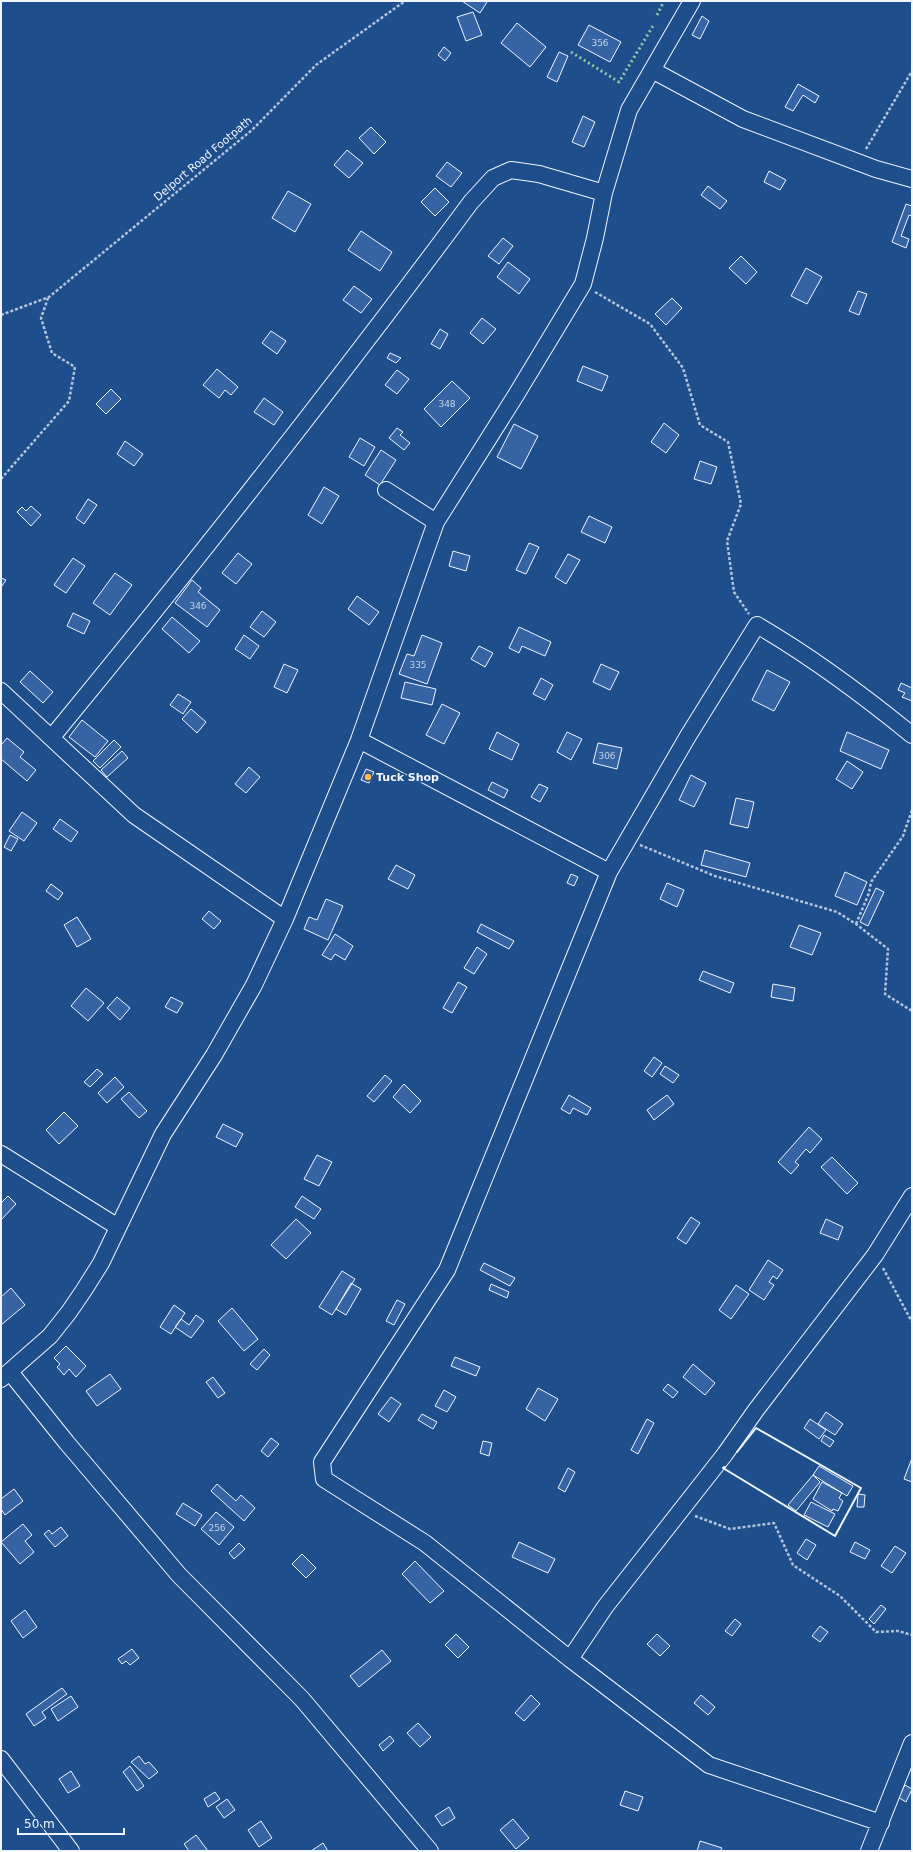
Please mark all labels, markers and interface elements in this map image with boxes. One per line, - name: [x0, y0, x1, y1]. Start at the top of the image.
- house number: 356: [591, 38, 609, 48]
- street label: Delport Road Footpath: [151, 114, 255, 204]
- house number: 348: [438, 399, 456, 409]
- house number: 346: [189, 601, 207, 611]
- house number: 335: [409, 660, 427, 670]
- house number: 306: [598, 751, 616, 761]
- place label: Tuck Shop: [376, 771, 439, 784]
- marker: Tuck Shop: [363, 772, 373, 782]
- house number: 256: [208, 1523, 226, 1533]
- scale bar: [18, 1810, 124, 1836]
- text: 50 m: [24, 1817, 55, 1831]

